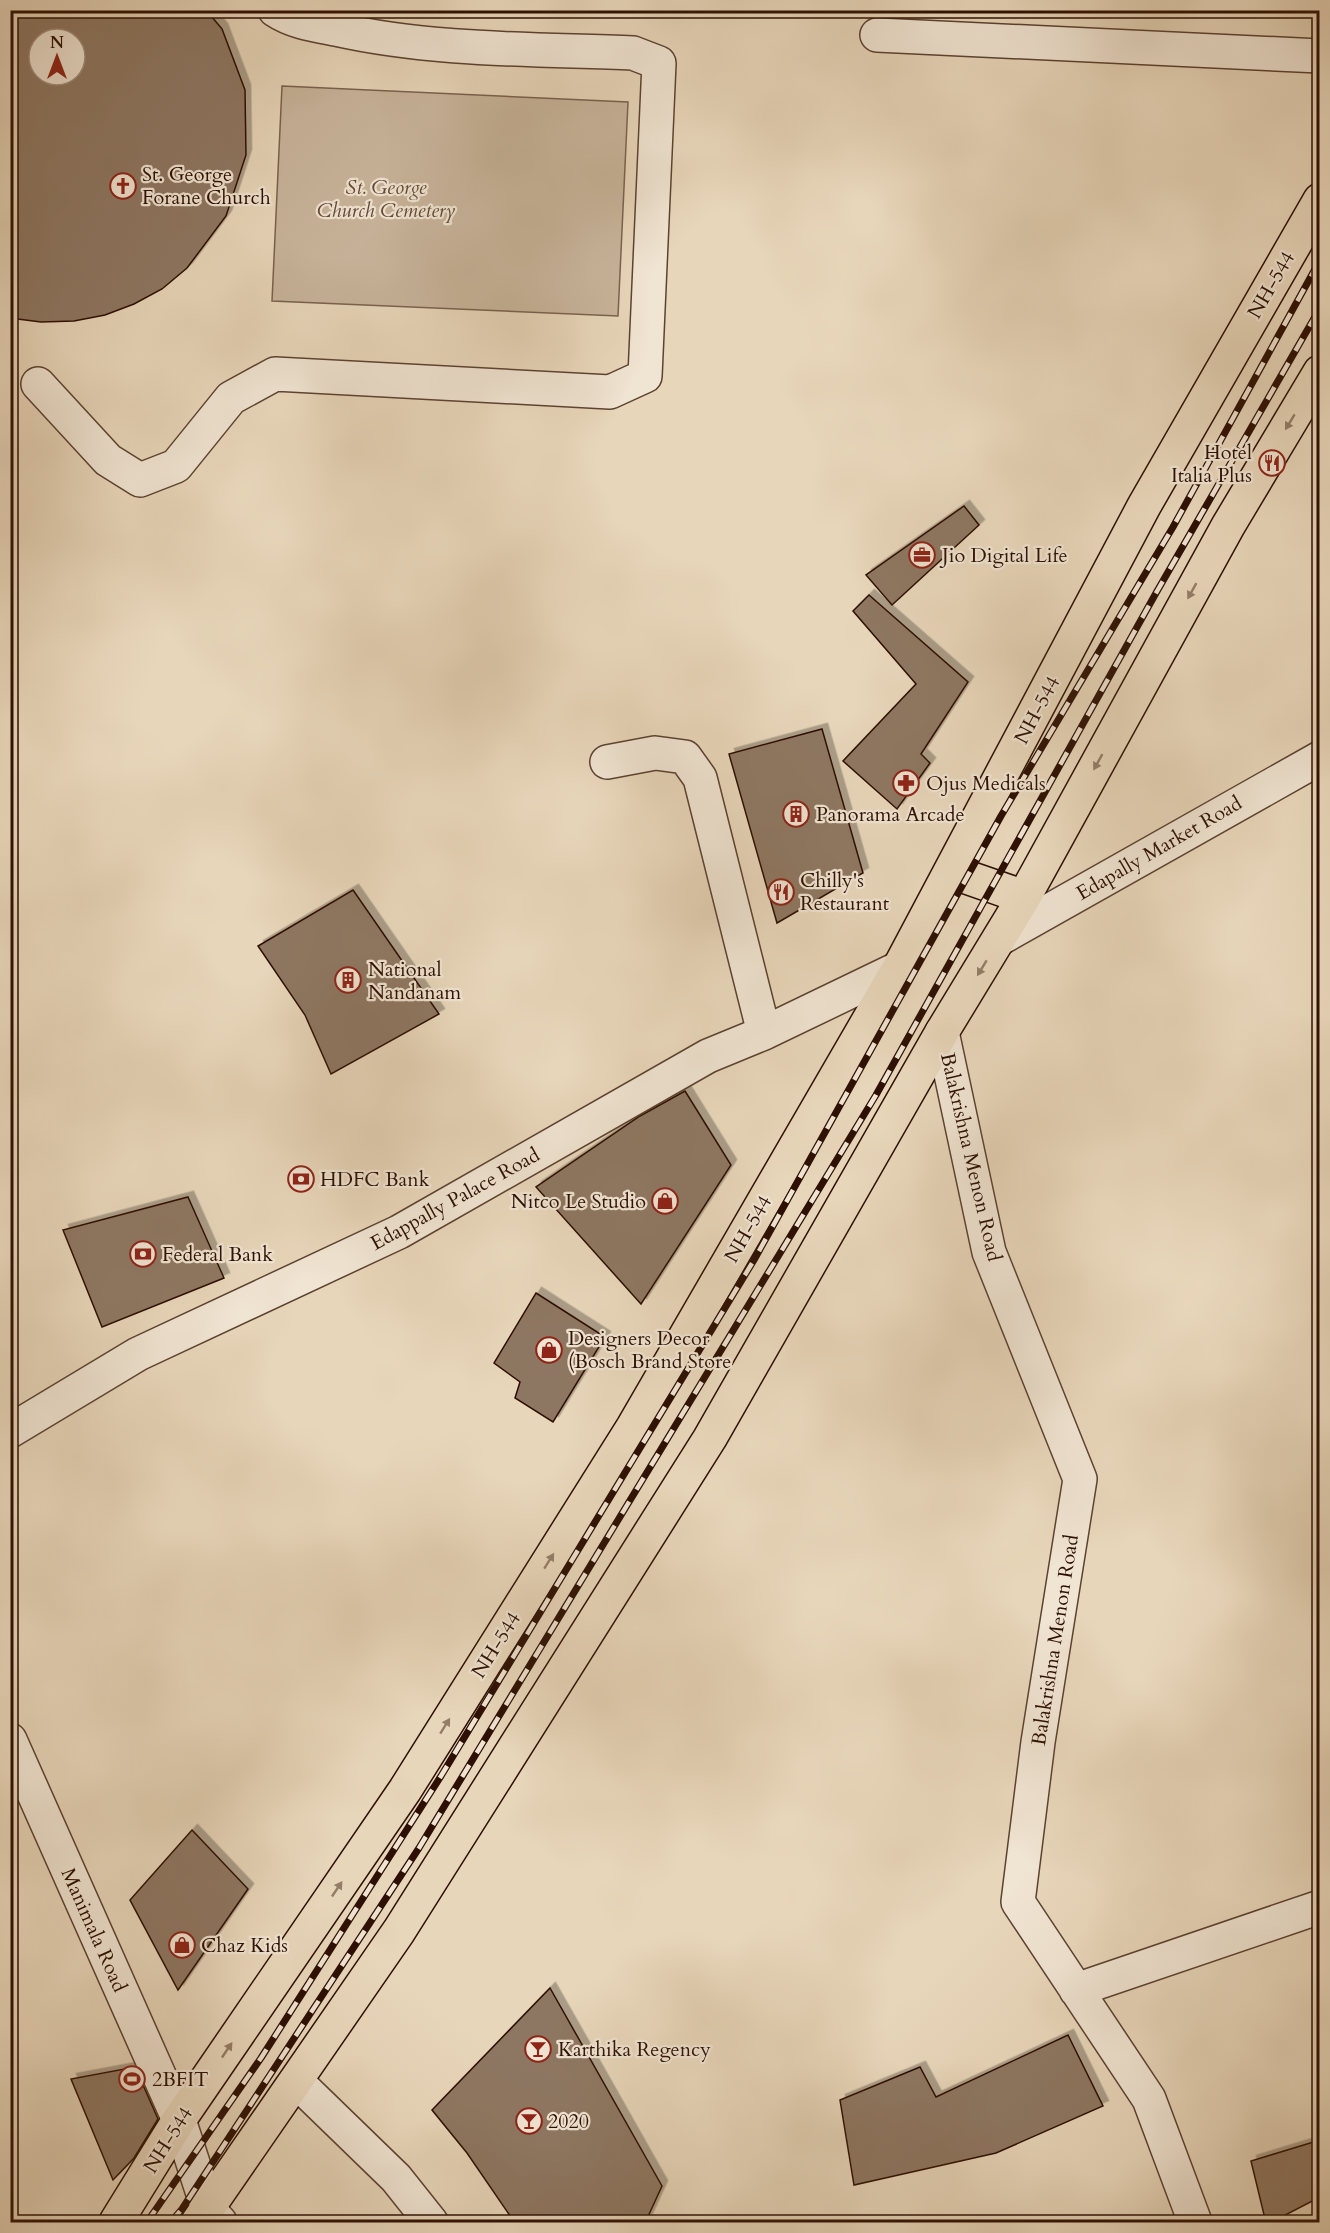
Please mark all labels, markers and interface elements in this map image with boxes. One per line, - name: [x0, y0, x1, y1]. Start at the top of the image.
- north arrow: [27, 27, 87, 87]
- text: N: [50, 32, 64, 54]
- place label: St. George Forane Church: [142, 161, 271, 211]
- church icon: St. George Forane Church: [108, 171, 138, 201]
- park label: St. George Church Cemetery: [317, 174, 455, 224]
- street label: NH-544: [1241, 246, 1301, 324]
- one-way arrow: [1284, 414, 1295, 430]
- place label: Hotel Italia Plus: [1171, 439, 1252, 489]
- restaurant icon: Hotel Italia Plus: [1257, 448, 1287, 478]
- office icon: Jio Digital Life: [907, 540, 937, 570]
- place label: Jio Digital Life: [939, 542, 1068, 569]
- one-way arrow: [1187, 583, 1197, 600]
- street label: NH-544: [1008, 671, 1066, 749]
- one-way arrow: [1093, 753, 1103, 770]
- pharmacy icon: Ojus Medicals: [891, 768, 921, 798]
- place label: Ojus Medicals: [926, 770, 1046, 797]
- street label: Edapally Market Road: [1071, 789, 1247, 907]
- building icon: Panorama Arcade: [781, 799, 811, 829]
- place label: Panorama Arcade: [816, 801, 965, 828]
- place label: Chilly's Restaurant: [800, 867, 890, 917]
- restaurant icon: Chilly's Restaurant: [766, 877, 796, 907]
- place label: National Nandanam: [368, 956, 461, 1006]
- one-way arrow: [976, 960, 987, 976]
- building icon: National Nandanam: [333, 965, 363, 995]
- street label: Balakrishna Menon Road: [934, 1050, 1008, 1264]
- street label: Edappally Palace Road: [366, 1141, 545, 1257]
- bank icon: HDFC Bank: [286, 1164, 316, 1194]
- place label: HDFC Bank: [320, 1166, 430, 1193]
- shop icon: Nitco Le Studio: [650, 1186, 680, 1216]
- place label: Nitco Le Studio: [511, 1188, 646, 1215]
- street label: NH-544: [718, 1190, 778, 1268]
- bank icon: Federal Bank: [128, 1239, 158, 1269]
- place label: Federal Bank: [162, 1241, 273, 1268]
- place label: Designers Decor (Bosch Brand Store: [568, 1325, 731, 1375]
- shop icon: Designers Decor (Bosch Brand Store: [534, 1335, 564, 1365]
- street label: Balakrishna Menon Road: [1025, 1532, 1085, 1748]
- one-way arrow: [543, 1553, 554, 1569]
- street label: NH-544: [465, 1607, 527, 1683]
- one-way arrow: [439, 1718, 450, 1734]
- street label: Manimala Road: [55, 1864, 134, 1997]
- one-way arrow: [331, 1881, 343, 1897]
- shop icon: Chaz Kids: [167, 1930, 197, 1960]
- place label: Chaz Kids: [201, 1932, 288, 1959]
- bar icon: Karthika Regency: [523, 2034, 553, 2064]
- place label: Karthika Regency: [558, 2036, 711, 2063]
- one-way arrow: [221, 2042, 233, 2058]
- sports icon: 2BFIT: [117, 2064, 147, 2094]
- place label: 2BFIT: [152, 2066, 209, 2093]
- street label: NH-544: [137, 2102, 199, 2178]
- bar icon: 2020: [514, 2106, 544, 2136]
- place label: 2020: [548, 2108, 589, 2135]

